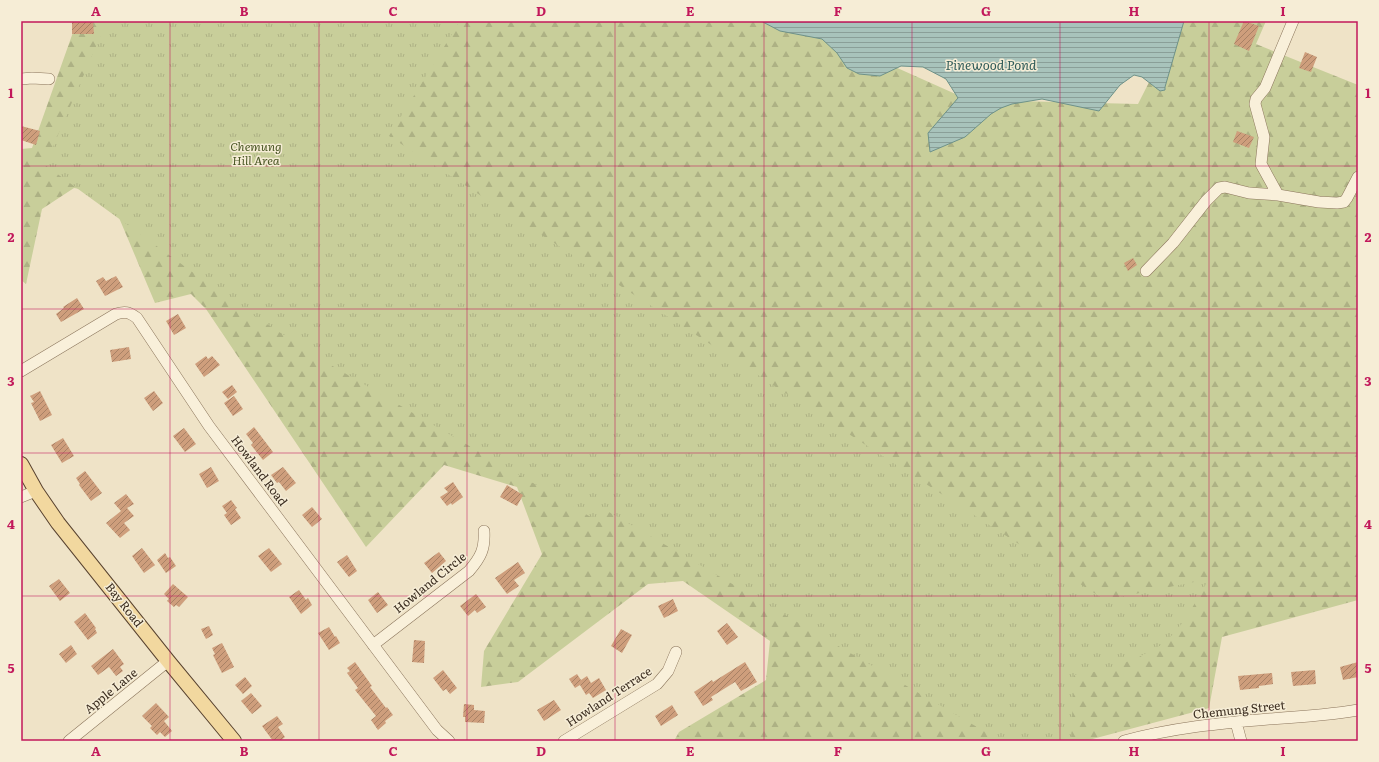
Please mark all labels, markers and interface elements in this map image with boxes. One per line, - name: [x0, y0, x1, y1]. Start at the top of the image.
- text: A: [91, 1, 101, 20]
- text: B: [240, 1, 249, 20]
- text: C: [388, 1, 398, 20]
- text: D: [536, 1, 546, 20]
- text: E: [686, 1, 695, 20]
- text: F: [834, 1, 842, 20]
- text: G: [981, 1, 991, 20]
- text: H: [1129, 1, 1140, 20]
- text: I: [1280, 1, 1286, 20]
- water label: Pinewood Pond: [946, 55, 1037, 74]
- text: 1: [8, 83, 14, 102]
- text: 1: [1365, 83, 1371, 102]
- park label: Chemung Hill Area: [230, 137, 282, 169]
- text: 2: [8, 227, 15, 246]
- text: 2: [1365, 227, 1372, 246]
- text: 3: [7, 371, 15, 390]
- text: 3: [1364, 371, 1372, 390]
- street label: Howland Road: [227, 431, 293, 510]
- text: 4: [7, 514, 15, 533]
- text: 4: [1364, 514, 1372, 533]
- street label: Howland Circle: [389, 547, 470, 617]
- street label: Bay Road: [102, 578, 148, 631]
- text: 5: [7, 658, 15, 677]
- text: 5: [1364, 658, 1372, 677]
- street label: Howland Terrace: [562, 662, 655, 731]
- street label: Apple Lane: [80, 663, 141, 717]
- street label: Chemung Street: [1192, 695, 1286, 723]
- text: A: [91, 741, 101, 760]
- text: B: [240, 741, 249, 760]
- text: C: [388, 741, 398, 760]
- text: D: [536, 741, 546, 760]
- text: E: [686, 741, 695, 760]
- text: F: [834, 741, 842, 760]
- text: G: [981, 741, 991, 760]
- text: H: [1129, 741, 1140, 760]
- text: I: [1280, 741, 1286, 760]

